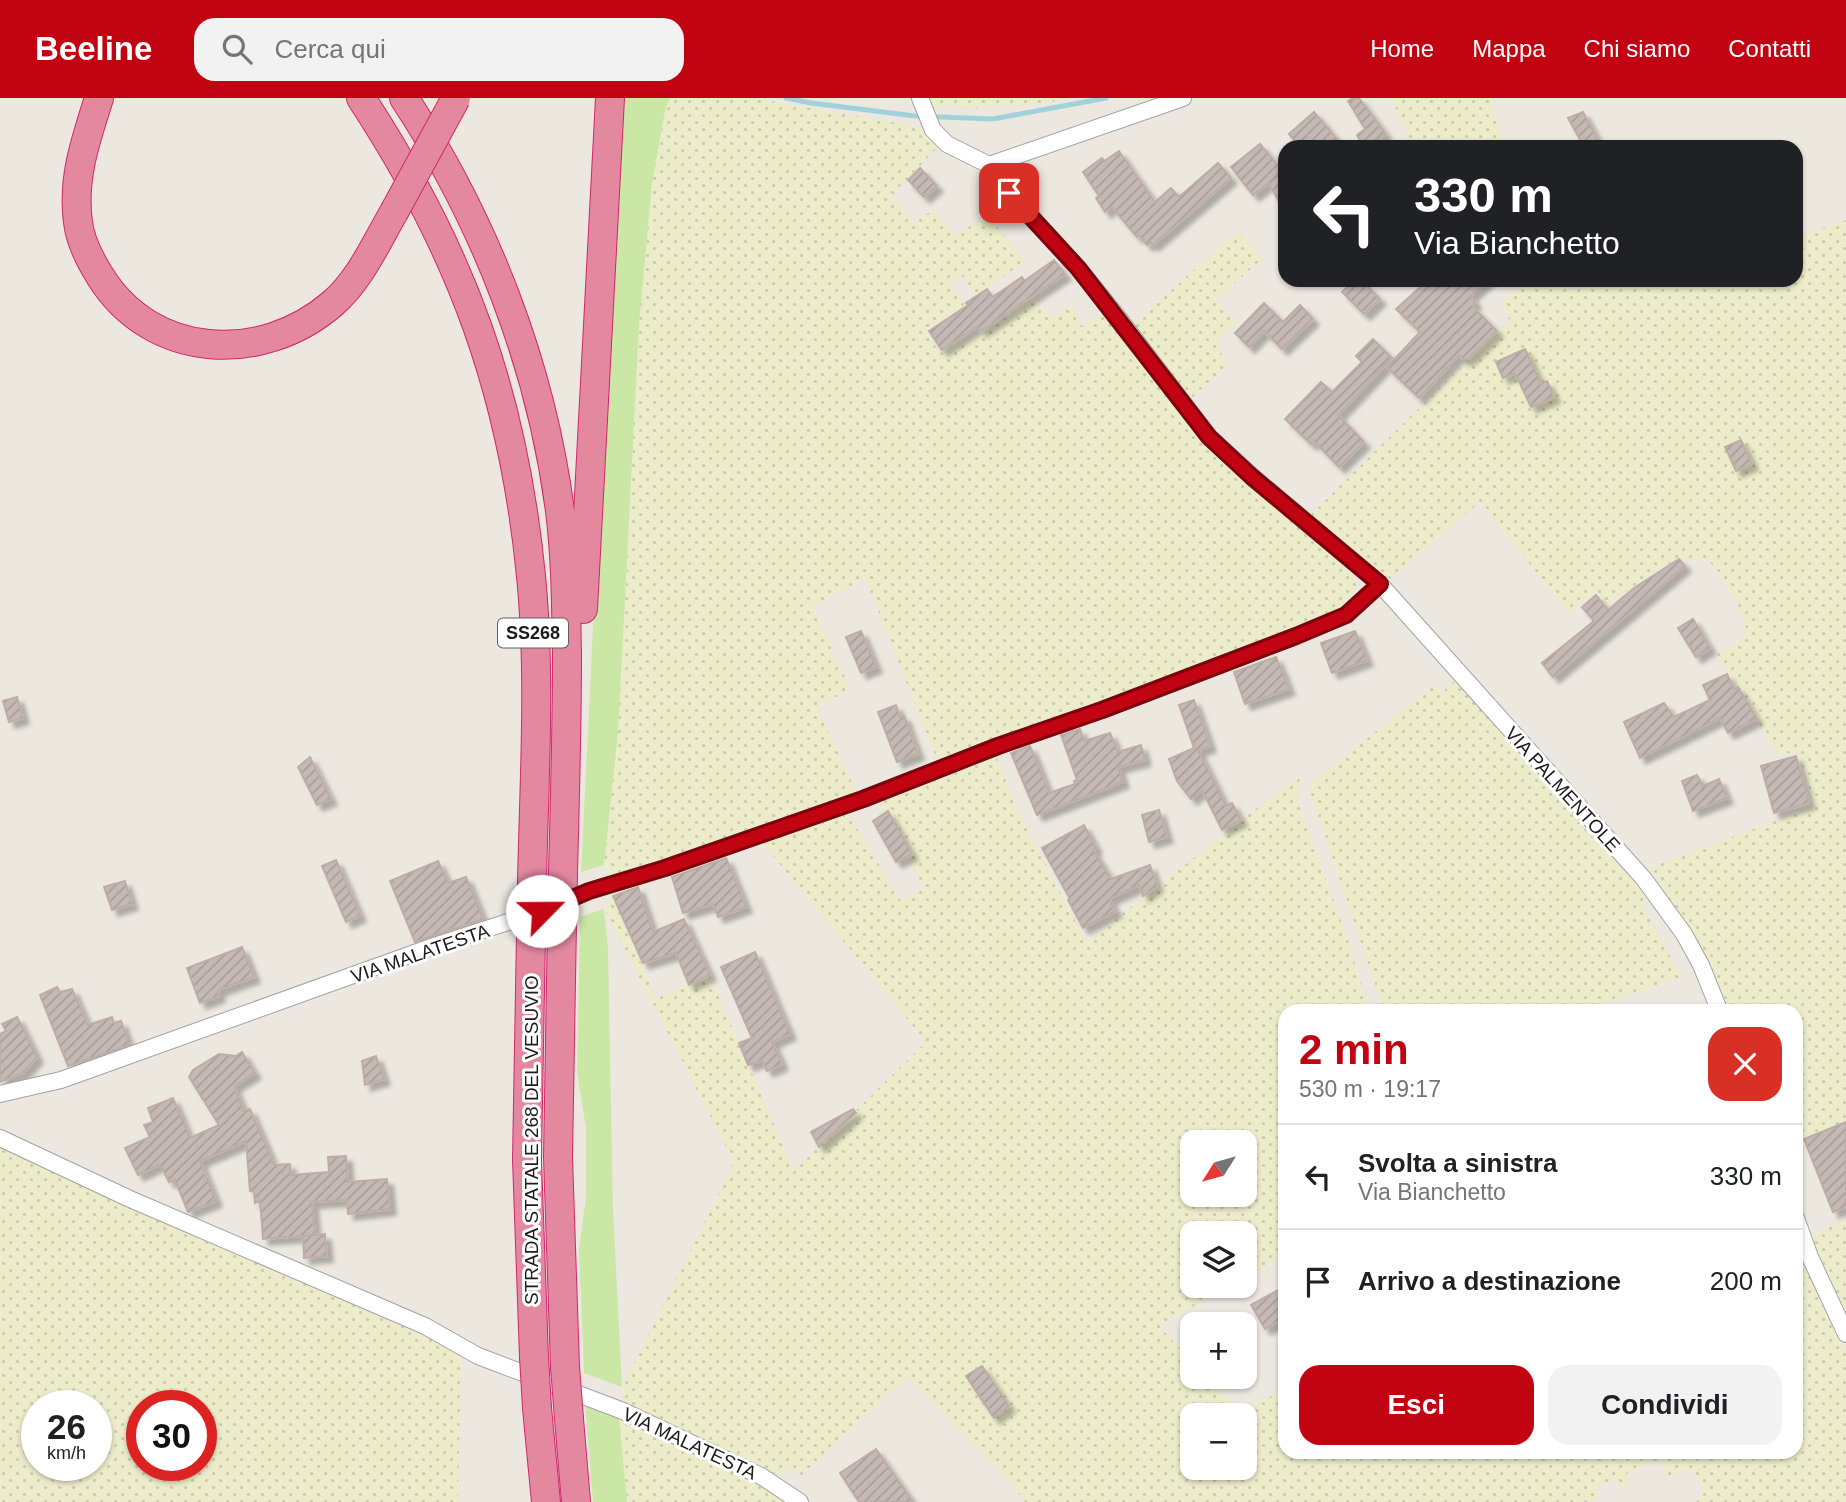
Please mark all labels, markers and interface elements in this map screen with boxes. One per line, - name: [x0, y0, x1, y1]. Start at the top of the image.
- search box: [194, 18, 684, 81]
- text: Beeline: [35, 30, 152, 67]
- icon: search: [218, 30, 256, 68]
- text: Cerca qui: [274, 34, 386, 64]
- text: Home: [1370, 35, 1434, 62]
- text: Mappa: [1472, 35, 1546, 62]
- text: Chi siamo: [1584, 35, 1690, 62]
- text: Contatti: [1728, 35, 1811, 62]
- pin: [979, 163, 1039, 223]
- icon: left: [1299, 168, 1390, 259]
- text: 330 m: [1414, 168, 1553, 222]
- icon: arrive: [990, 174, 1028, 212]
- text: Via Bianchetto: [1414, 225, 1620, 261]
- road number: SS268: [498, 618, 568, 648]
- street label: VIA PALMENTOLE: [1501, 723, 1624, 856]
- position arrow: [505, 874, 579, 948]
- street label: VIA MALATESTA: [348, 920, 492, 987]
- street label: STRADA STATALE 268 DEL VESUVIO: [521, 975, 542, 1305]
- text: 2 min: [1299, 1026, 1409, 1073]
- button: close: [1708, 1027, 1782, 1101]
- text: 530 m · 19:17: [1299, 1076, 1441, 1102]
- north arrow: [1180, 1130, 1256, 1208]
- map controls: [1180, 1130, 1257, 1480]
- text: Svolta a sinistra: [1358, 1148, 1557, 1178]
- icon: left: [1299, 1158, 1337, 1196]
- text: 330 m: [1710, 1161, 1782, 1191]
- text: Via Bianchetto: [1358, 1179, 1506, 1205]
- button: layers: [1180, 1221, 1257, 1298]
- icon: arrive: [1299, 1263, 1337, 1301]
- text: Arrivo a destinazione: [1358, 1266, 1621, 1296]
- text: 200 m: [1710, 1266, 1782, 1296]
- button: +: [1180, 1312, 1257, 1389]
- button: Esci: [1299, 1365, 1534, 1445]
- button: Condividi: [1548, 1365, 1782, 1445]
- speed limit sign: 30: [126, 1390, 217, 1481]
- street label: VIA MALATESTA: [620, 1403, 760, 1484]
- button: −: [1180, 1403, 1257, 1480]
- text: 26: [47, 1407, 86, 1446]
- text: km/h: [47, 1443, 86, 1463]

